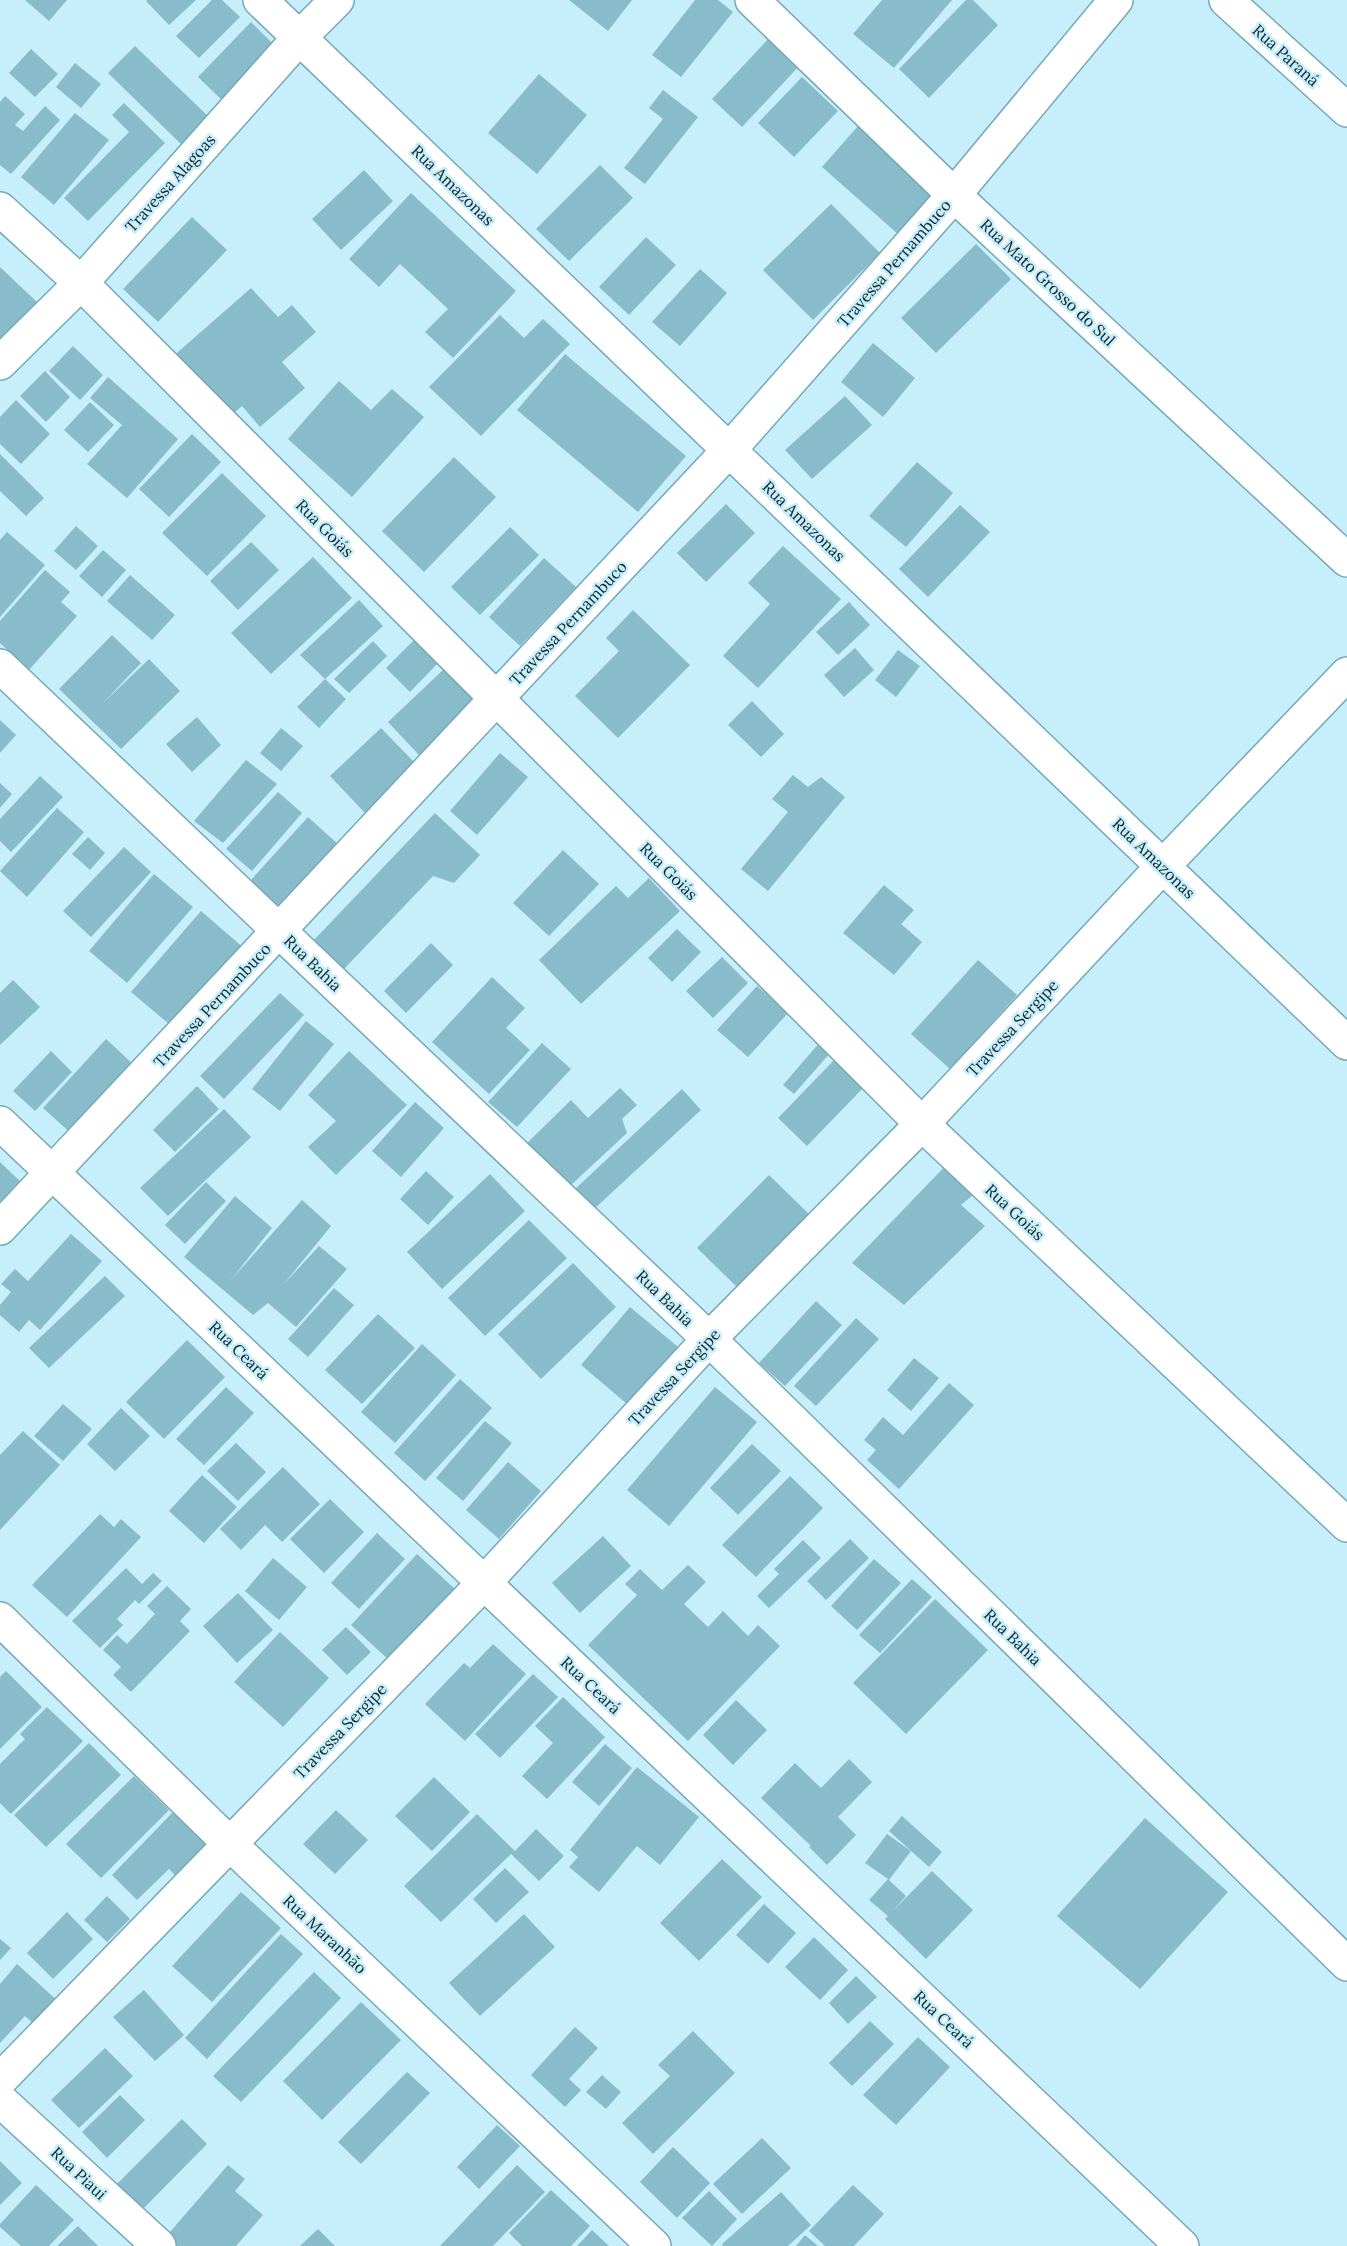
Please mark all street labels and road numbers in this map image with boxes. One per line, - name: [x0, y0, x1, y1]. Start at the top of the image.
- street label: Rua Paraná: [1248, 20, 1324, 90]
- street label: Travessa Alagoas: [121, 130, 219, 236]
- street label: Rua Amazonas: [407, 140, 499, 230]
- street label: Travessa Pernambuco: [833, 195, 955, 331]
- street label: Rua Mato Grosso do Sul: [976, 214, 1120, 350]
- street label: Rua Amazonas: [758, 476, 850, 566]
- street label: Rua Goiás: [292, 495, 358, 561]
- street label: Travessa Pernambuco: [505, 557, 631, 689]
- street label: Rua Amazonas: [1108, 813, 1200, 903]
- street label: Rua Goiás: [636, 838, 702, 904]
- street label: Rua Bahia: [280, 931, 346, 995]
- street label: Travessa Pernambuco: [149, 939, 275, 1071]
- street label: Travessa Sergipe: [962, 975, 1062, 1081]
- street label: Rua Goiás: [981, 1180, 1049, 1244]
- street label: Rua Bahia: [632, 1266, 698, 1330]
- street label: Rua Ceará: [205, 1317, 273, 1383]
- street label: Travessa Sergipe: [624, 1324, 724, 1430]
- street label: Rua Bahia: [980, 1605, 1046, 1669]
- street label: Rua Ceará: [557, 1652, 625, 1718]
- street label: Travessa Sergipe: [289, 1679, 391, 1783]
- street label: Rua Maranhão: [279, 1890, 371, 1978]
- street label: Rua Ceará: [910, 1986, 978, 2052]
- street label: Rua Piaui: [47, 2142, 111, 2204]

